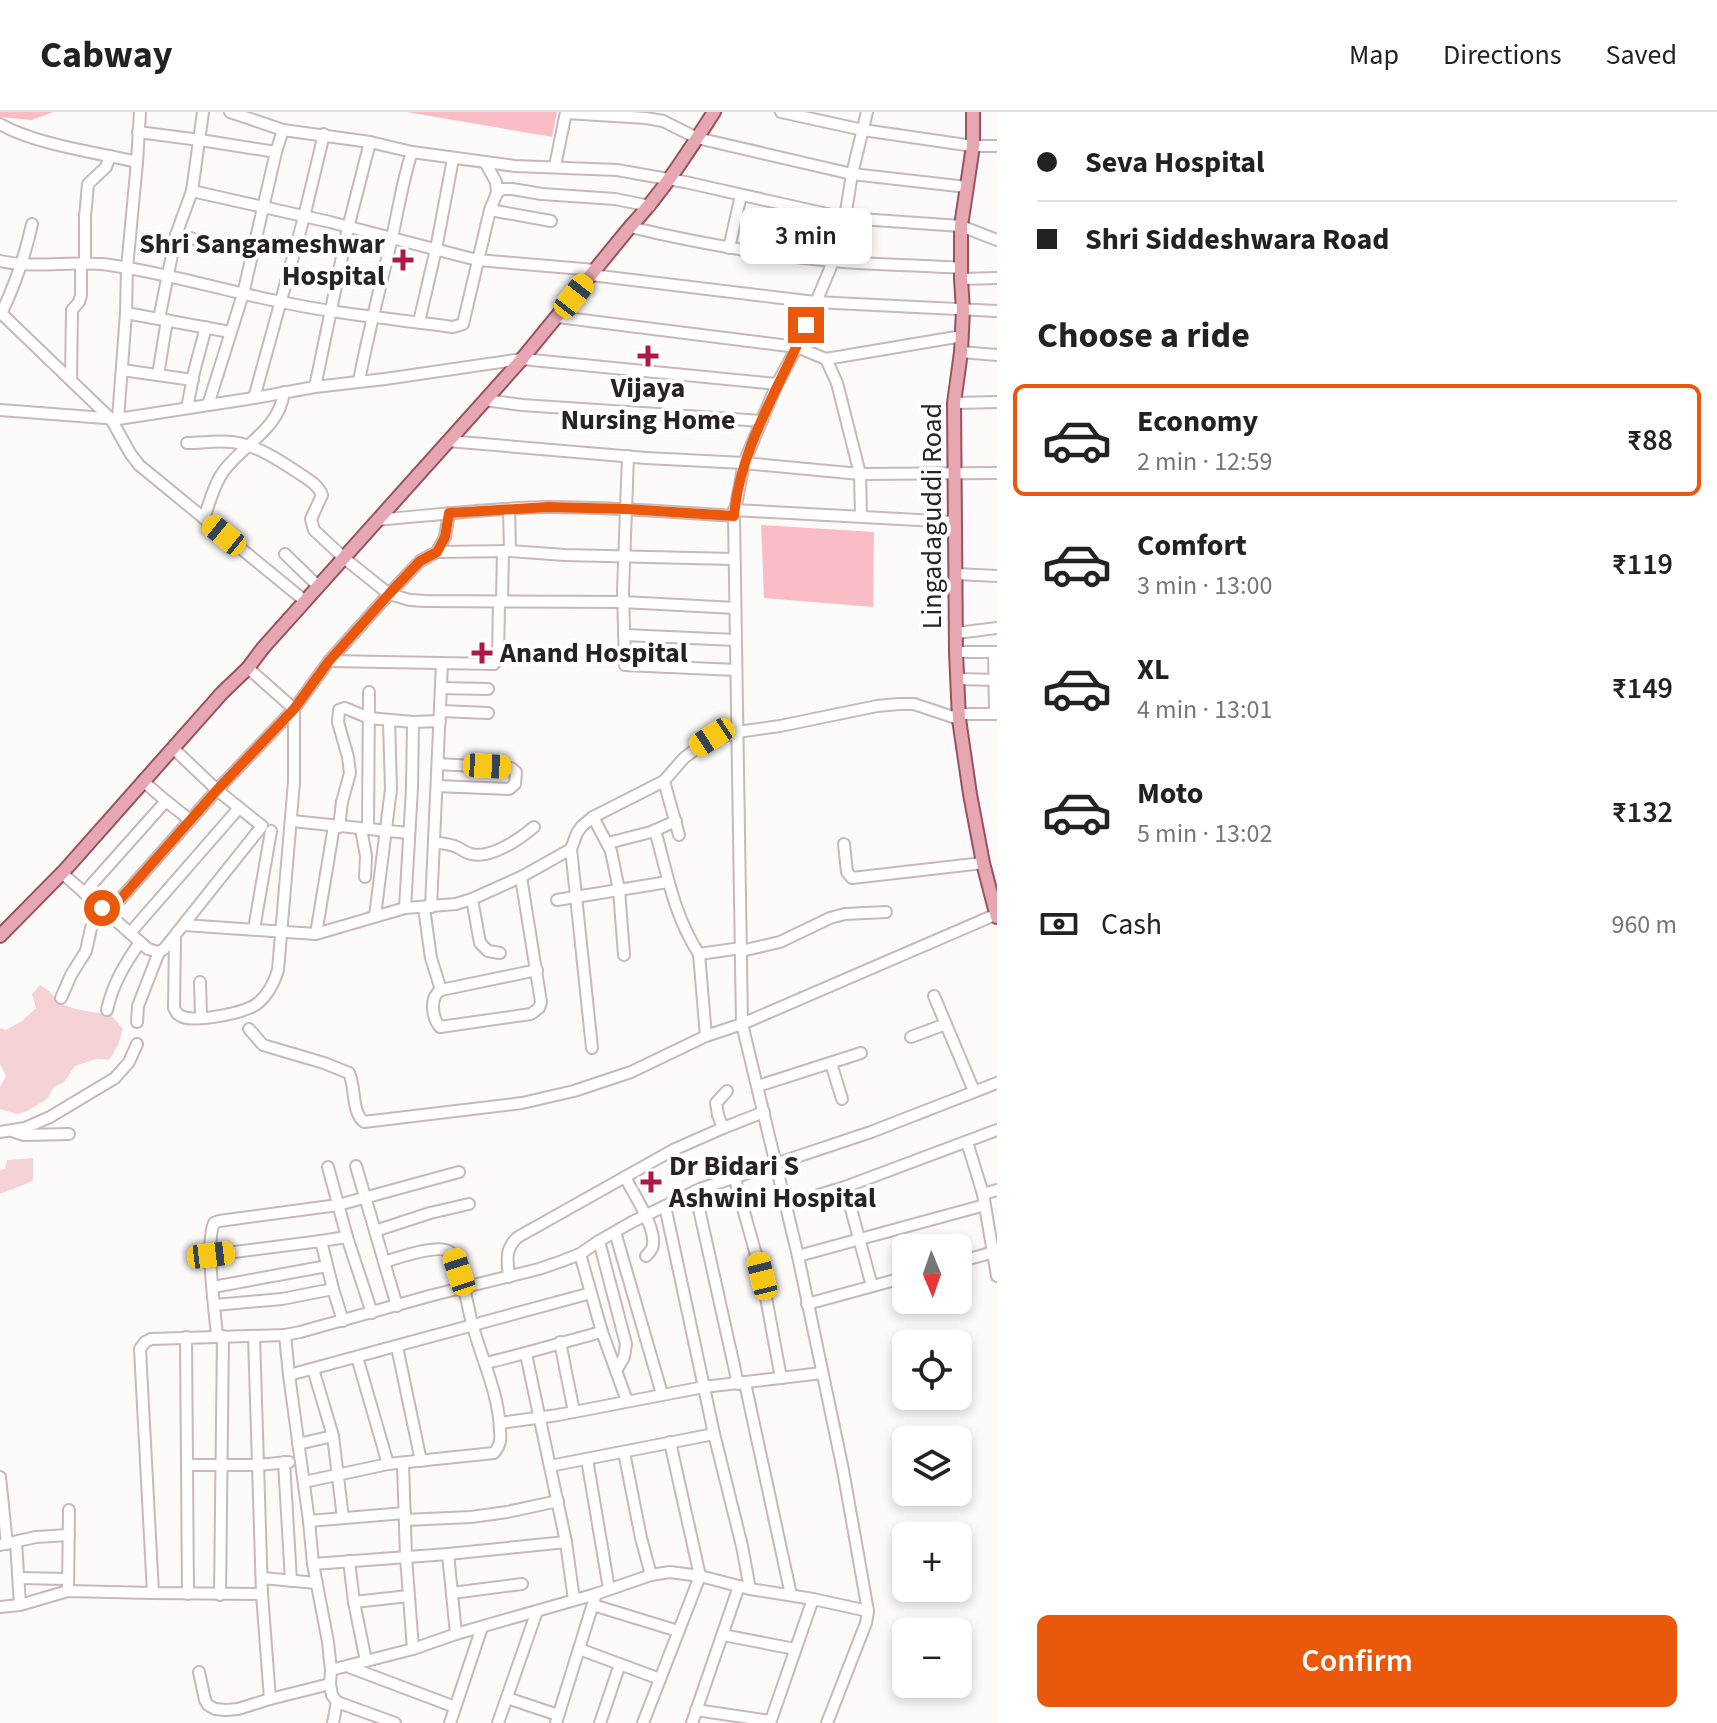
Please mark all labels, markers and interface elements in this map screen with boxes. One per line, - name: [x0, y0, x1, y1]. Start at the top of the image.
- text: Cabway: [40, 28, 173, 82]
- text: Map: [1349, 35, 1399, 75]
- text: Directions: [1443, 35, 1562, 75]
- text: Saved: [1606, 35, 1677, 75]
- text: Seva Hospital: [1085, 141, 1265, 184]
- callout: 3 min: [740, 209, 872, 265]
- text: 3 min: [775, 217, 837, 254]
- text: Shri Siddeshwara Road: [1085, 218, 1389, 261]
- place label: Shri Sangameshwar Hospital: [139, 224, 386, 296]
- marker: Shri Sangameshwar Hospital: [392, 249, 414, 271]
- car: [550, 270, 598, 322]
- route end: [788, 307, 824, 343]
- text: Choose a ride: [1037, 310, 1250, 361]
- marker: Vijaya Nursing Home: [637, 345, 659, 367]
- place label: Vijaya Nursing Home: [560, 368, 736, 440]
- text: Economy: [1137, 400, 1258, 443]
- street label: Lingadaguddi Road: [912, 403, 952, 629]
- icon: car: [1041, 404, 1113, 476]
- text: ₹88: [1627, 419, 1673, 462]
- text: 2 min · 12:59: [1137, 443, 1272, 480]
- car: [198, 511, 250, 559]
- text: Comfort: [1137, 524, 1247, 567]
- icon: car: [1041, 528, 1113, 600]
- text: ₹119: [1611, 543, 1673, 586]
- text: 3 min · 13:00: [1137, 567, 1272, 604]
- place label: Anand Hospital: [499, 633, 688, 673]
- marker: Anand Hospital: [471, 642, 493, 664]
- text: XL: [1137, 648, 1170, 691]
- icon: car: [1041, 652, 1113, 724]
- text: ₹149: [1611, 667, 1673, 710]
- text: 4 min · 13:01: [1137, 691, 1272, 728]
- car: [685, 714, 739, 760]
- car: [462, 753, 512, 779]
- text: Moto: [1137, 772, 1203, 815]
- icon: car: [1041, 776, 1113, 848]
- text: ₹132: [1611, 791, 1673, 834]
- text: 5 min · 13:02: [1137, 815, 1272, 852]
- route start: [84, 890, 120, 926]
- icon: cash: [1037, 902, 1081, 946]
- text: Cash: [1101, 903, 1162, 946]
- text: 960 m: [1611, 906, 1677, 943]
- place label: Dr Bidari S Ashwini Hospital: [668, 1146, 876, 1218]
- marker: Dr Bidari S Ashwini Hospital: [640, 1171, 662, 1193]
- north arrow: [892, 1234, 972, 1314]
- map controls: [892, 1234, 972, 1698]
- car: [186, 1240, 236, 1270]
- car: [440, 1245, 478, 1299]
- car: [745, 1250, 779, 1302]
- button: locate: [892, 1330, 972, 1410]
- button: layers: [892, 1426, 972, 1506]
- button: +: [892, 1522, 972, 1602]
- button: Confirm: [1037, 1615, 1677, 1707]
- button: −: [892, 1618, 972, 1698]

